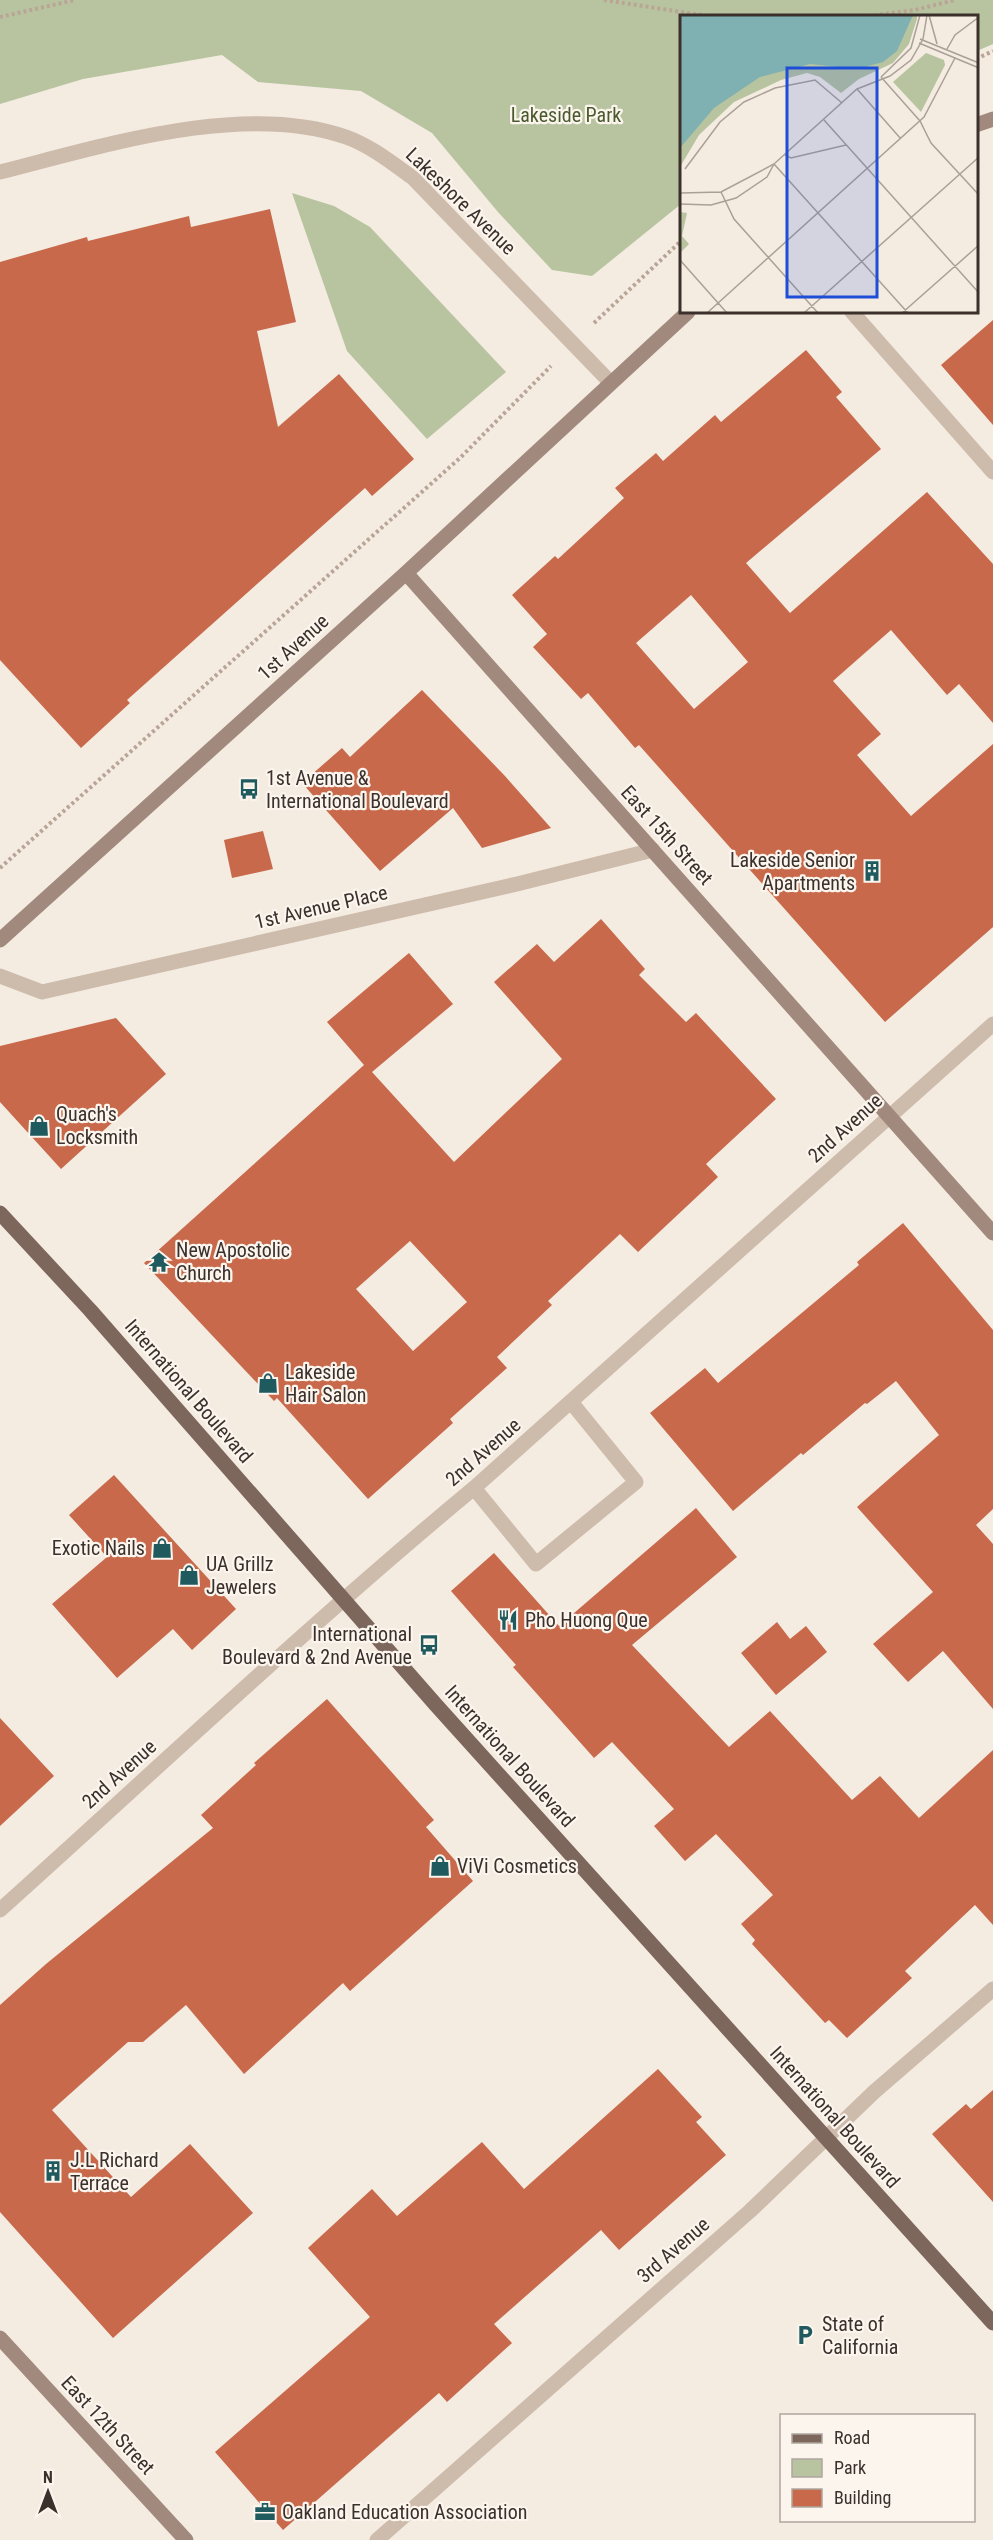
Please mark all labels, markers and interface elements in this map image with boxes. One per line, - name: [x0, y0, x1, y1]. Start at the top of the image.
- inset map: [680, 15, 978, 314]
- park label: Lakeside Park: [511, 103, 621, 127]
- street label: Lakeshore Avenue: [401, 143, 521, 259]
- street label: 1st Avenue: [253, 609, 333, 685]
- place label: 1st Avenue & International Boulevard: [266, 766, 449, 813]
- bus stop icon: 1st Avenue & International Boulevard: [237, 777, 261, 801]
- street label: East 15th Street: [616, 780, 718, 890]
- place label: Lakeside Senior Apartments: [730, 848, 855, 895]
- building icon: Lakeside Senior Apartments: [860, 859, 884, 883]
- street label: 1st Avenue Place: [252, 880, 390, 934]
- street label: 2nd Avenue: [803, 1088, 887, 1168]
- place label: Quach's Locksmith: [56, 1102, 138, 1149]
- shop icon: Quach's Locksmith: [27, 1114, 51, 1138]
- place label: New Apostolic Church: [176, 1238, 290, 1285]
- temple icon: New Apostolic Church: [147, 1250, 171, 1274]
- street label: International Boulevard: [120, 1314, 258, 1468]
- place label: Lakeside Hair Salon: [285, 1360, 367, 1407]
- shop icon: Lakeside Hair Salon: [256, 1371, 280, 1395]
- street label: 2nd Avenue: [441, 1413, 525, 1491]
- place label: Exotic Nails: [52, 1536, 145, 1560]
- shop icon: Exotic Nails: [150, 1536, 174, 1560]
- place label: UA Grillz Jewelers: [206, 1552, 277, 1599]
- shop icon: UA Grillz Jewelers: [177, 1563, 201, 1587]
- restaurant icon: Pho Huong Que: [496, 1608, 520, 1632]
- place label: Pho Huong Que: [525, 1608, 648, 1632]
- place label: International Boulevard & 2nd Avenue: [222, 1622, 412, 1669]
- bus stop icon: International Boulevard & 2nd Avenue: [417, 1633, 441, 1657]
- street label: International Boulevard: [440, 1680, 580, 1832]
- street label: 2nd Avenue: [77, 1734, 161, 1814]
- shop icon: ViVi Cosmetics: [428, 1854, 452, 1878]
- place label: ViVi Cosmetics: [457, 1854, 577, 1878]
- street label: International Boulevard: [765, 2041, 905, 2193]
- place label: J.L Richard Terrace: [70, 2148, 159, 2195]
- building icon: J.L Richard Terrace: [41, 2159, 65, 2183]
- street label: 3rd Avenue: [632, 2212, 714, 2288]
- place label: State of California: [822, 2312, 898, 2359]
- parking icon: State of California: [793, 2323, 817, 2347]
- street label: East 12th Street: [56, 2371, 160, 2479]
- legend: [780, 2414, 975, 2522]
- text: Road: [834, 2427, 870, 2448]
- text: Park: [834, 2457, 866, 2478]
- north arrow: [18, 2462, 78, 2522]
- text: N: [43, 2468, 53, 2487]
- text: Building: [834, 2487, 891, 2508]
- office icon: Oakland Education Association: [253, 2500, 277, 2524]
- place label: Oakland Education Association: [282, 2500, 527, 2524]

